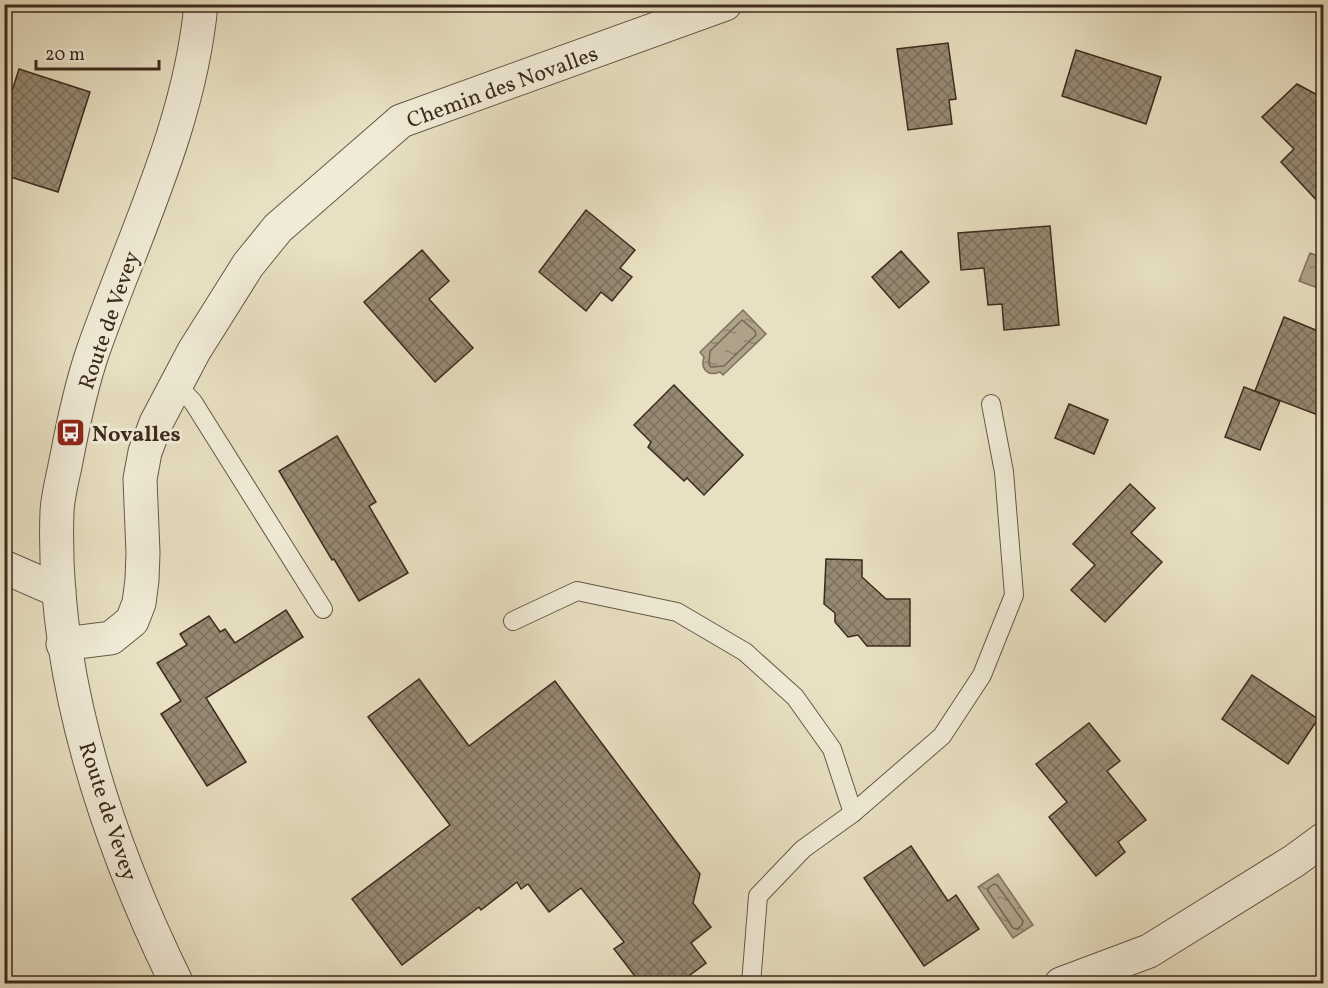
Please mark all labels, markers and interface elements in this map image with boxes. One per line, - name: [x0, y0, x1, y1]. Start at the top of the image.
- scale bar: [36, 33, 159, 71]
- street label: Chemin des Novalles: [403, 39, 603, 137]
- text: 20 m: [45, 43, 85, 68]
- street label: Route de Vevey: [72, 247, 149, 394]
- bus stop icon: Novalles: [55, 417, 87, 449]
- place label: Novalles: [92, 420, 181, 451]
- street label: Route de Vevey: [70, 738, 144, 885]

